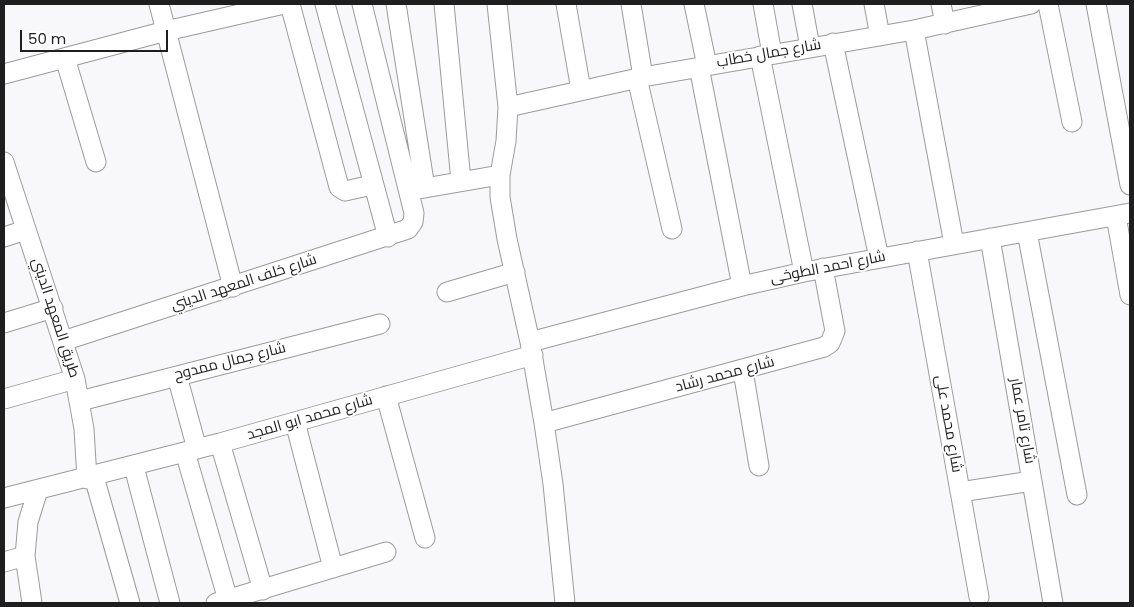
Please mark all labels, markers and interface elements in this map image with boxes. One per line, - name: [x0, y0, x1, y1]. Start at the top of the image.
- scale bar: [22, 20, 170, 52]
- text: 50 m: [28, 28, 66, 49]
- street label: شارع جمال خطاب: [715, 36, 823, 72]
- street label: شارع احمد الطوخى: [769, 248, 887, 288]
- street label: شارع خلف المعهد الديني: [169, 251, 319, 315]
- street label: طريق المعهد الديني: [27, 256, 83, 380]
- street label: شارع جمال ممدوح: [172, 339, 288, 385]
- street label: شارع محمد رشاد: [673, 353, 777, 397]
- street label: شارع محمد على: [931, 374, 965, 474]
- street label: شارع تامر عمار: [1006, 377, 1038, 465]
- street label: شارع محمد ابو المجد: [245, 391, 375, 445]

